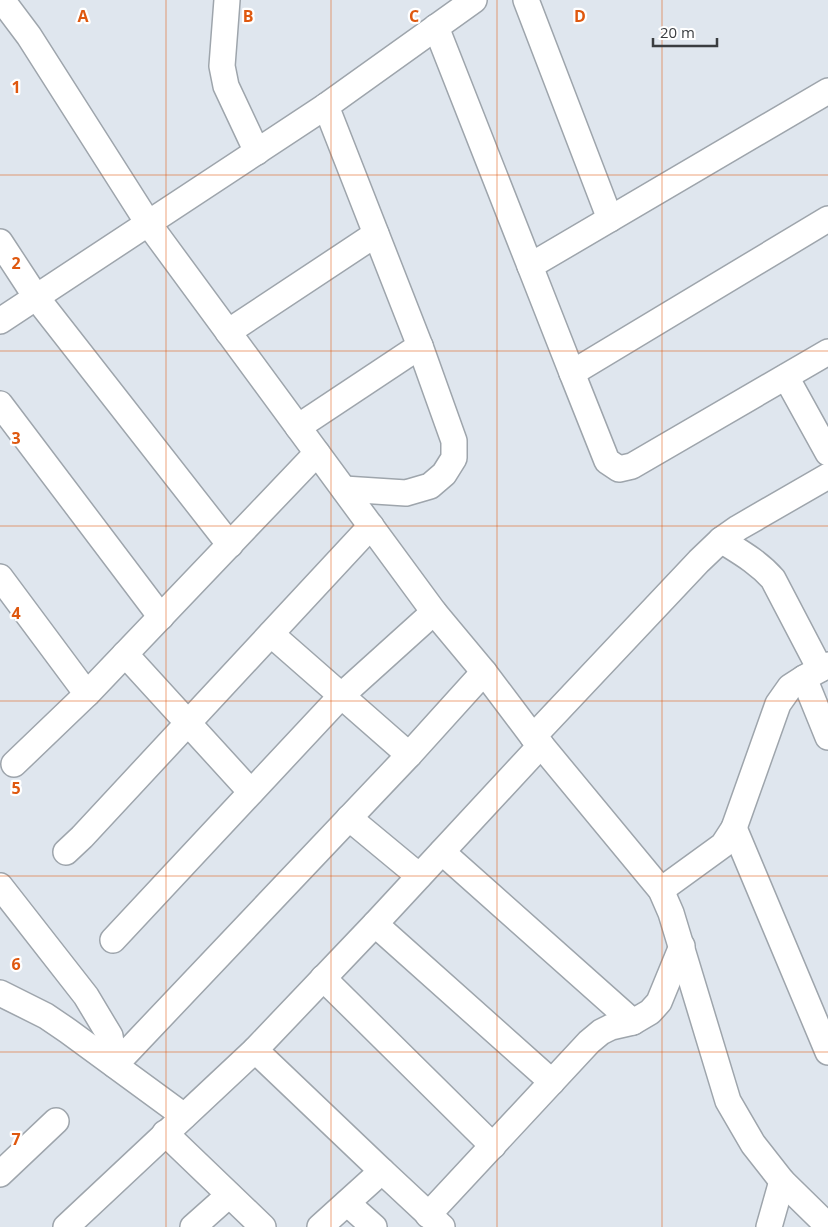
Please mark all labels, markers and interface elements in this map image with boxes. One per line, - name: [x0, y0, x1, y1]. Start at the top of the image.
- text: A: [77, 5, 89, 27]
- text: B: [243, 5, 253, 27]
- text: C: [409, 5, 419, 27]
- text: D: [574, 5, 586, 27]
- scale bar: [653, 15, 717, 47]
- text: 20 m: [660, 22, 695, 42]
- text: 1: [11, 76, 21, 98]
- text: 2: [11, 252, 21, 274]
- text: 3: [11, 427, 21, 449]
- text: 4: [11, 602, 21, 624]
- text: 5: [11, 777, 21, 799]
- text: 6: [11, 953, 21, 975]
- text: 7: [11, 1128, 21, 1150]

